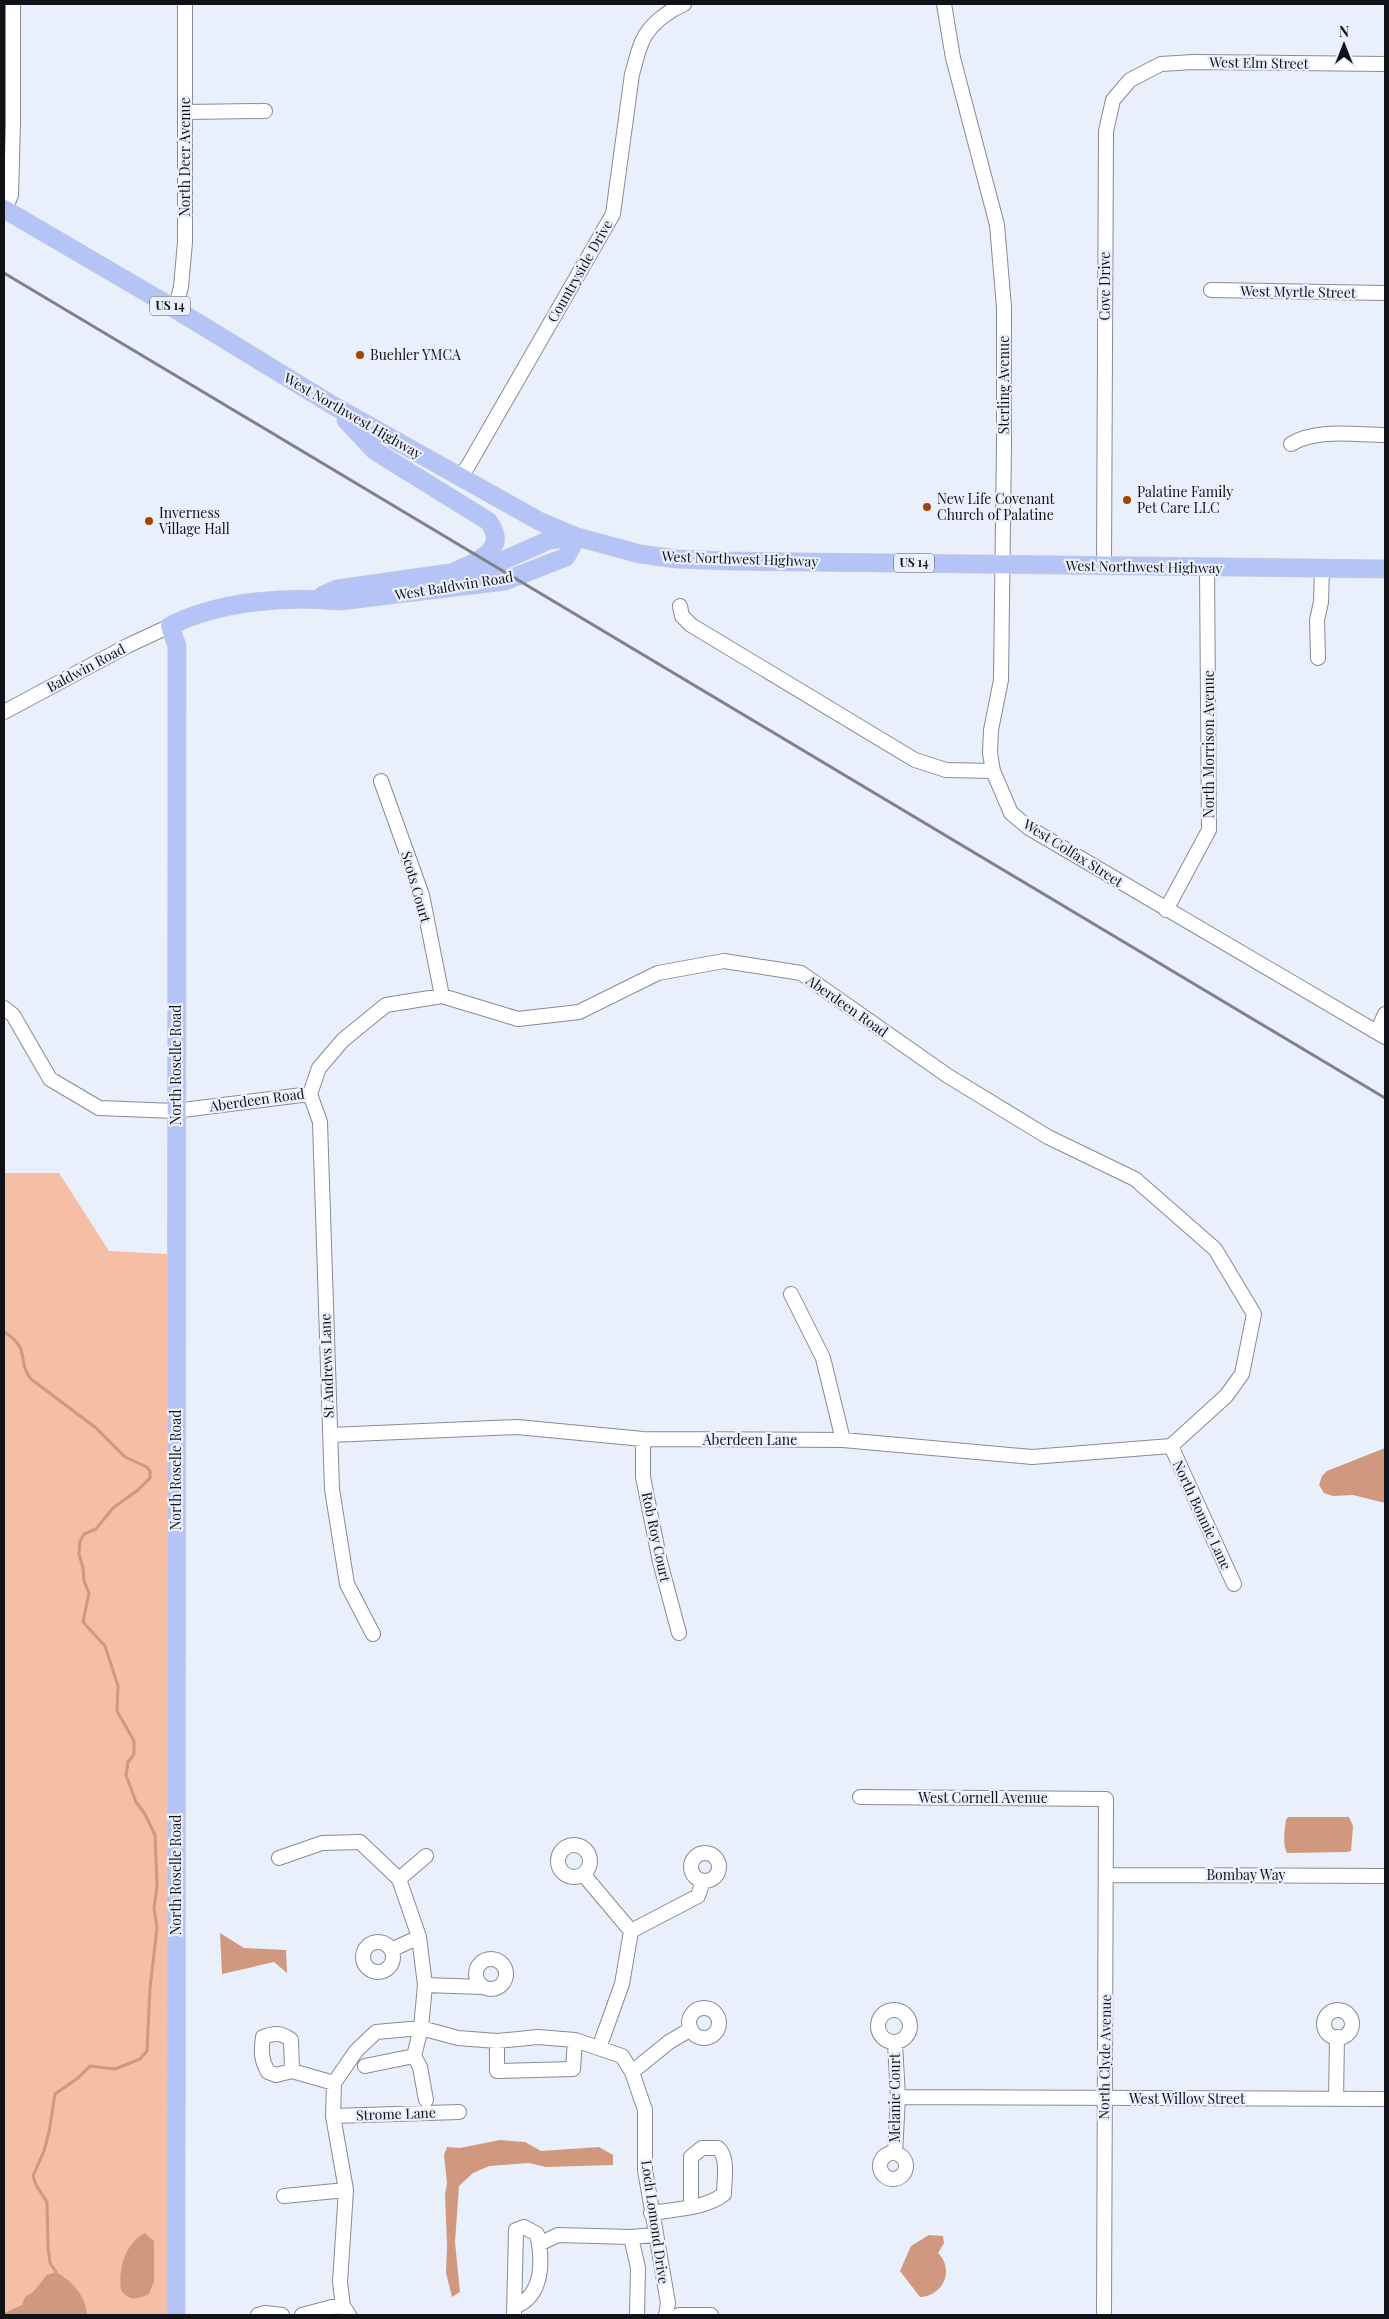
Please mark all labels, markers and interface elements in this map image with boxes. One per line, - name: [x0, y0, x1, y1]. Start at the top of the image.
- north arrow: [1319, 20, 1369, 70]
- text: N: [1339, 22, 1349, 41]
- street label: West Elm Street: [1208, 52, 1310, 73]
- street label: North Deer Avenue: [175, 97, 194, 217]
- street label: Countryside Drive: [543, 216, 617, 325]
- street label: Cove Drive: [1095, 252, 1114, 320]
- street label: West Myrtle Street: [1239, 281, 1357, 302]
- road number: US 14: [150, 296, 190, 316]
- street label: Sterling Avenue: [994, 336, 1013, 434]
- place label: Buehler YMCA: [370, 345, 461, 364]
- marker: Buehler YMCA: [354, 349, 366, 361]
- street label: West Northwest Highway: [280, 368, 426, 463]
- place label: Palatine Family Pet Care LLC: [1137, 482, 1233, 517]
- place label: New Life Covenant Church of Palatine: [937, 489, 1056, 524]
- marker: Palatine Family Pet Care LLC: [1121, 494, 1133, 506]
- marker: New Life Covenant Church of Palatine: [921, 501, 933, 513]
- place label: Inverness Village Hall: [158, 503, 230, 538]
- marker: Inverness Village Hall: [143, 515, 155, 527]
- street label: West Northwest Highway: [660, 546, 819, 571]
- road number: US 14: [894, 554, 934, 572]
- street label: West Northwest Highway: [1064, 556, 1223, 577]
- street label: West Baldwin Road: [392, 567, 514, 604]
- street label: Baldwin Road: [43, 639, 128, 696]
- street label: North Morrison Avenue: [1199, 670, 1218, 818]
- street label: West Colfax Street: [1019, 814, 1128, 891]
- street label: Scots Court: [397, 849, 436, 926]
- street label: Aberdeen Road: [802, 970, 892, 1041]
- street label: North Roselle Road: [166, 1005, 185, 1125]
- street label: Aberdeen Road: [207, 1083, 306, 1116]
- street label: St Andrews Lane: [315, 1313, 338, 1419]
- street label: North Roselle Road: [166, 1410, 185, 1530]
- street label: Aberdeen Lane: [702, 1430, 797, 1449]
- street label: North Bonnie Lane: [1169, 1457, 1236, 1573]
- street label: Rob Roy Court: [638, 1490, 676, 1585]
- street label: West Cornell Avenue: [917, 1788, 1048, 1807]
- street label: North Roselle Road: [166, 1815, 185, 1935]
- street label: Bombay Way: [1206, 1865, 1286, 1884]
- street label: North Clyde Avenue: [1094, 1994, 1115, 2120]
- street label: Melanie Court: [885, 2052, 904, 2143]
- street label: West Willow Street: [1128, 2089, 1246, 2108]
- street label: Strome Lane: [356, 2103, 436, 2124]
- street label: Loch Lomond Drive: [637, 2159, 674, 2285]

